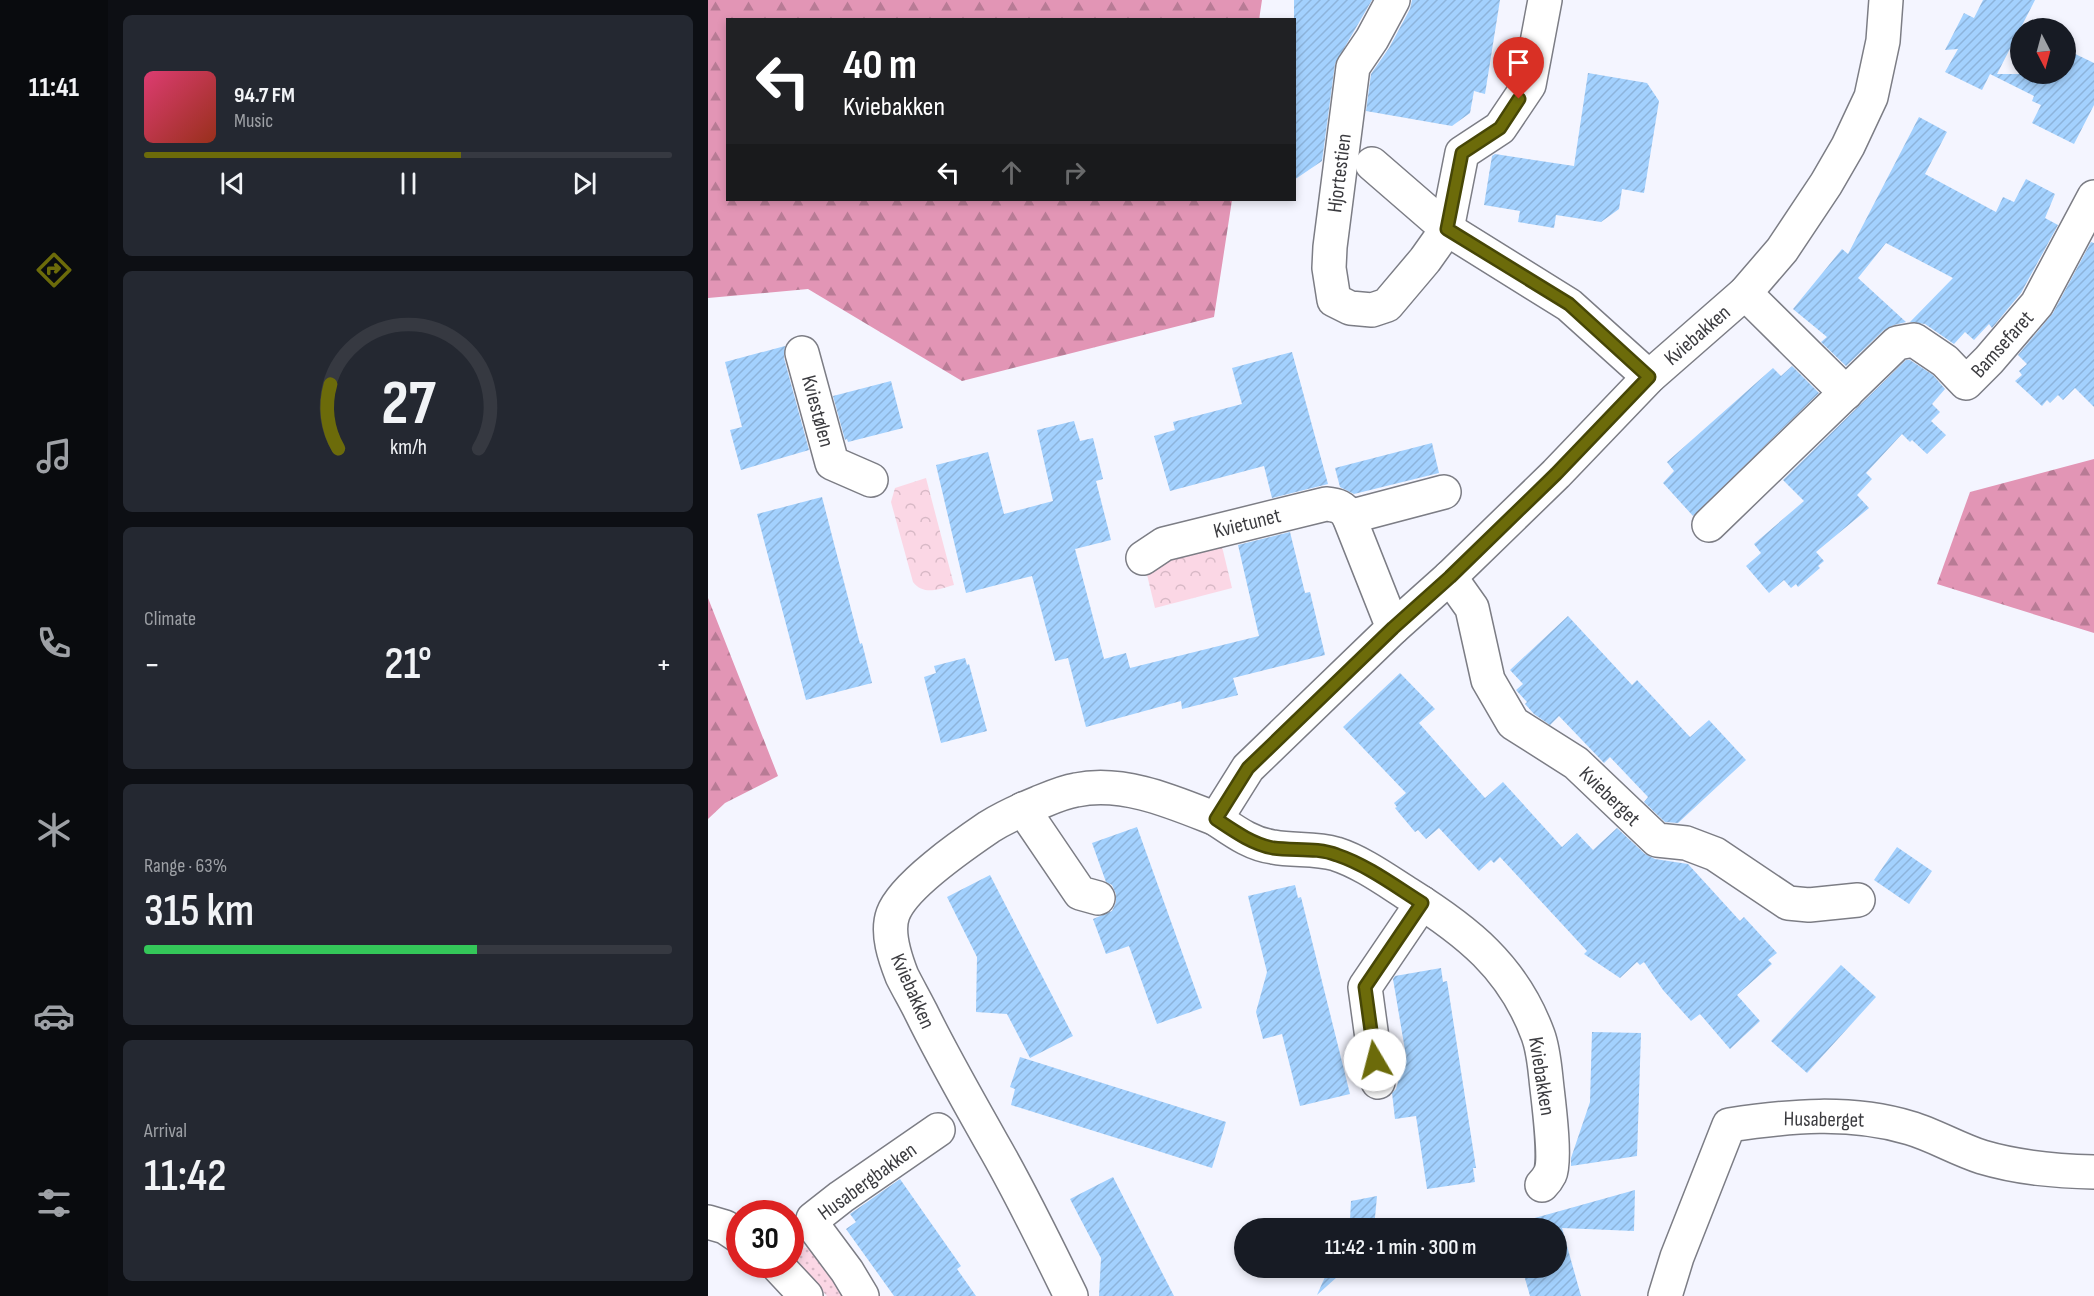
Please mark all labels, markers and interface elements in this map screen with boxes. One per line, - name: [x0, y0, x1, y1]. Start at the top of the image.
- north arrow: [2010, 18, 2076, 84]
- map controls: [2010, 18, 2076, 84]
- pin: [1493, 37, 1544, 99]
- text: 40 m: [843, 40, 917, 91]
- icon: left: [744, 42, 822, 120]
- icon: arrive: [1502, 46, 1535, 79]
- text: 11:41: [29, 72, 79, 104]
- text: 94.7 FM: [234, 82, 295, 109]
- text: Kviebakken: [843, 91, 945, 123]
- text: Music: [234, 109, 273, 133]
- street label: Hjortestien: [1322, 132, 1357, 214]
- icon: left: [932, 156, 965, 189]
- icon: ahead: [995, 156, 1028, 189]
- icon: right: [1058, 156, 1091, 189]
- icon: previous: [216, 167, 249, 200]
- icon: pause: [392, 167, 425, 200]
- icon: next: [568, 167, 601, 200]
- icon: directions: [33, 249, 75, 291]
- street label: Kviebakken: [1659, 300, 1735, 371]
- street label: Bamsefaret: [1966, 306, 2039, 383]
- text: 27: [381, 367, 436, 442]
- street label: Kviestølen: [796, 373, 839, 450]
- icon: music: [33, 435, 75, 477]
- text: km/h: [389, 435, 427, 460]
- street label: Kvietunet: [1211, 503, 1283, 544]
- text: Climate: [144, 607, 196, 631]
- icon: phone: [33, 622, 75, 664]
- text: 21°: [384, 637, 432, 692]
- text: −: [144, 645, 160, 685]
- text: +: [656, 645, 672, 685]
- street label: Kvieberget: [1574, 761, 1645, 831]
- icon: climate: [33, 809, 75, 851]
- text: Range · 63%: [144, 854, 227, 878]
- text: 315 km: [144, 884, 254, 939]
- street label: Kviebakken: [885, 950, 940, 1033]
- icon: car: [33, 995, 75, 1037]
- position arrow: [1343, 1028, 1407, 1092]
- street label: Kviebakken: [1523, 1035, 1560, 1117]
- street label: Husaberget: [1783, 1106, 1865, 1133]
- text: Arrival: [144, 1119, 187, 1143]
- street label: Husabergbakken: [813, 1137, 922, 1226]
- text: 11:42: [144, 1149, 227, 1204]
- icon: filters: [33, 1182, 75, 1224]
- speed limit sign: 30: [726, 1200, 804, 1278]
- text: 11:42 · 1 min · 300 m: [1325, 1234, 1476, 1261]

